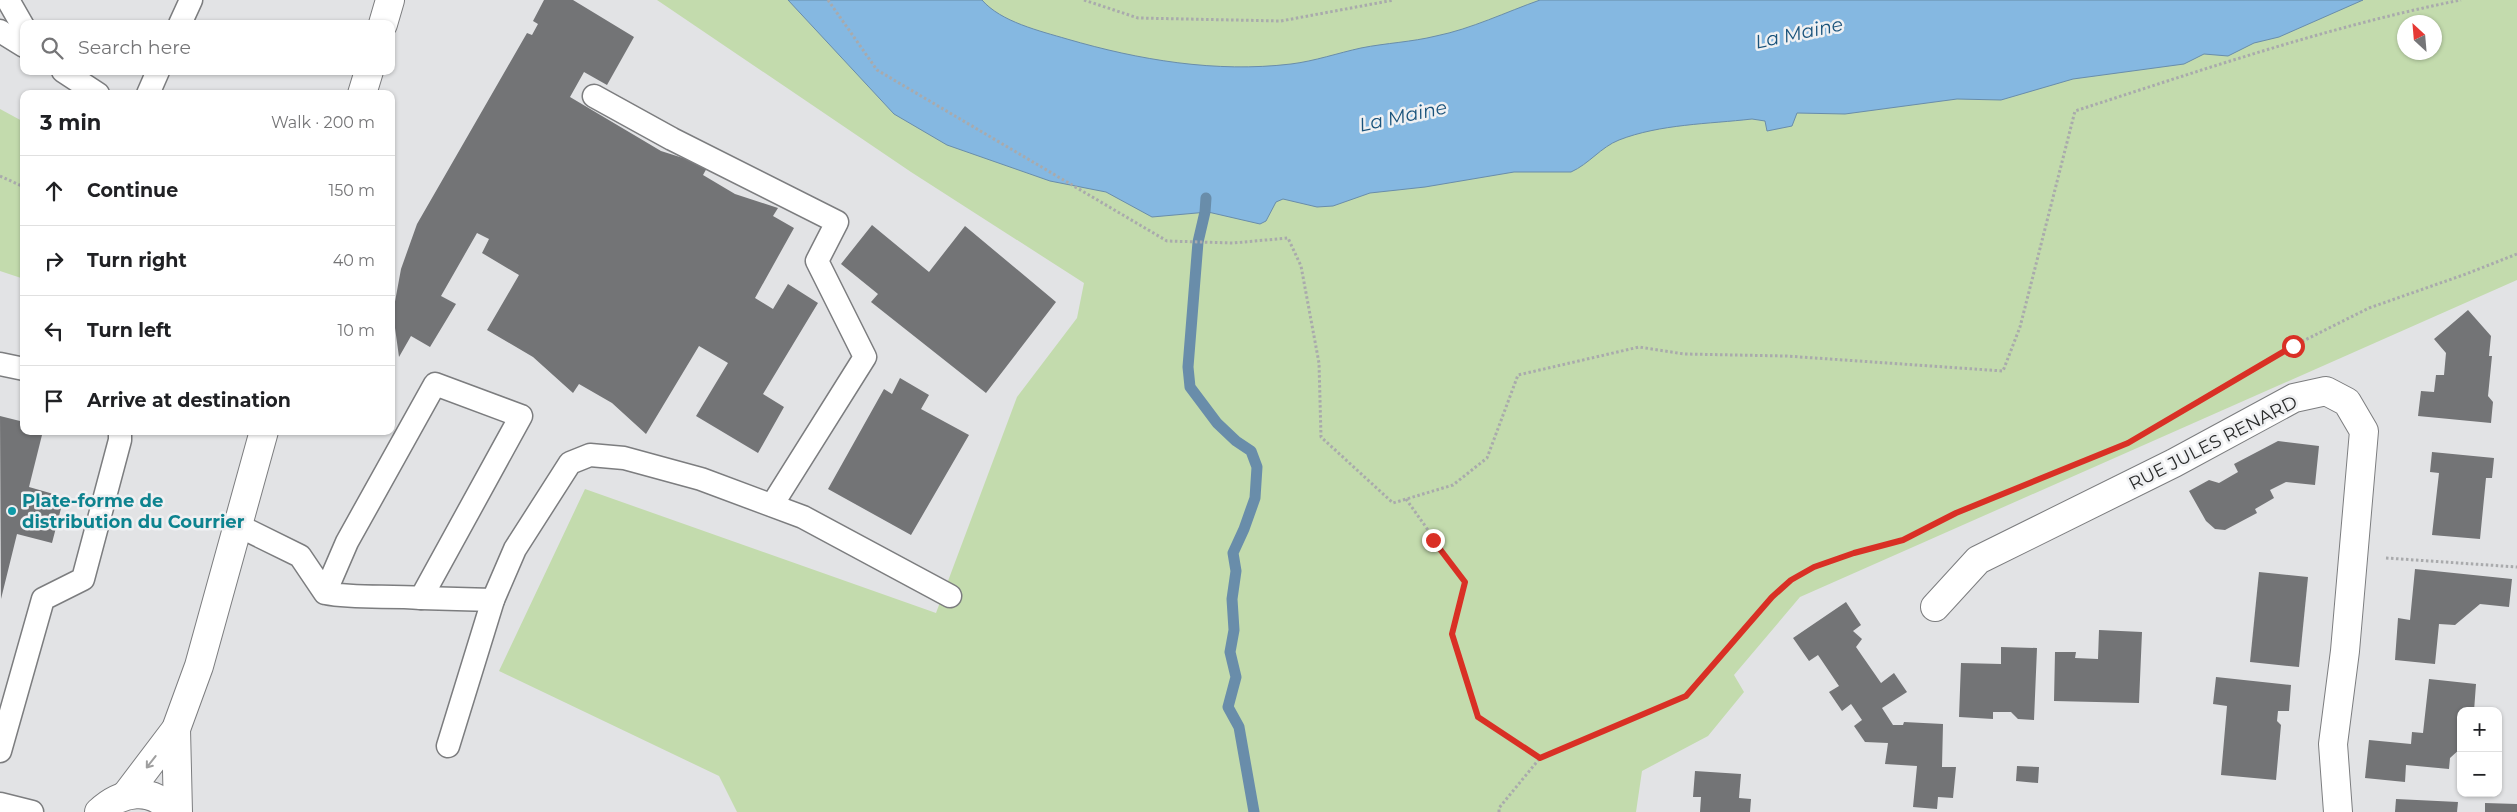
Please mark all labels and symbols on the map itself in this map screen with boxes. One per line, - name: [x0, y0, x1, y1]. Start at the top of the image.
- water label: La Maine: [1753, 12, 1845, 54]
- north arrow: [2397, 15, 2442, 60]
- water label: La Maine: [1357, 95, 1449, 137]
- route start: [2282, 335, 2305, 358]
- street label: RUE JULES RENARD: [2125, 391, 2301, 495]
- place label: Plate-forme de distribution du Courrier: [22, 490, 245, 533]
- marker: Plate-forme de distribution du Courrier: [6, 505, 18, 517]
- route end: [1422, 529, 1445, 552]
- one-way arrow: [146, 755, 156, 769]

